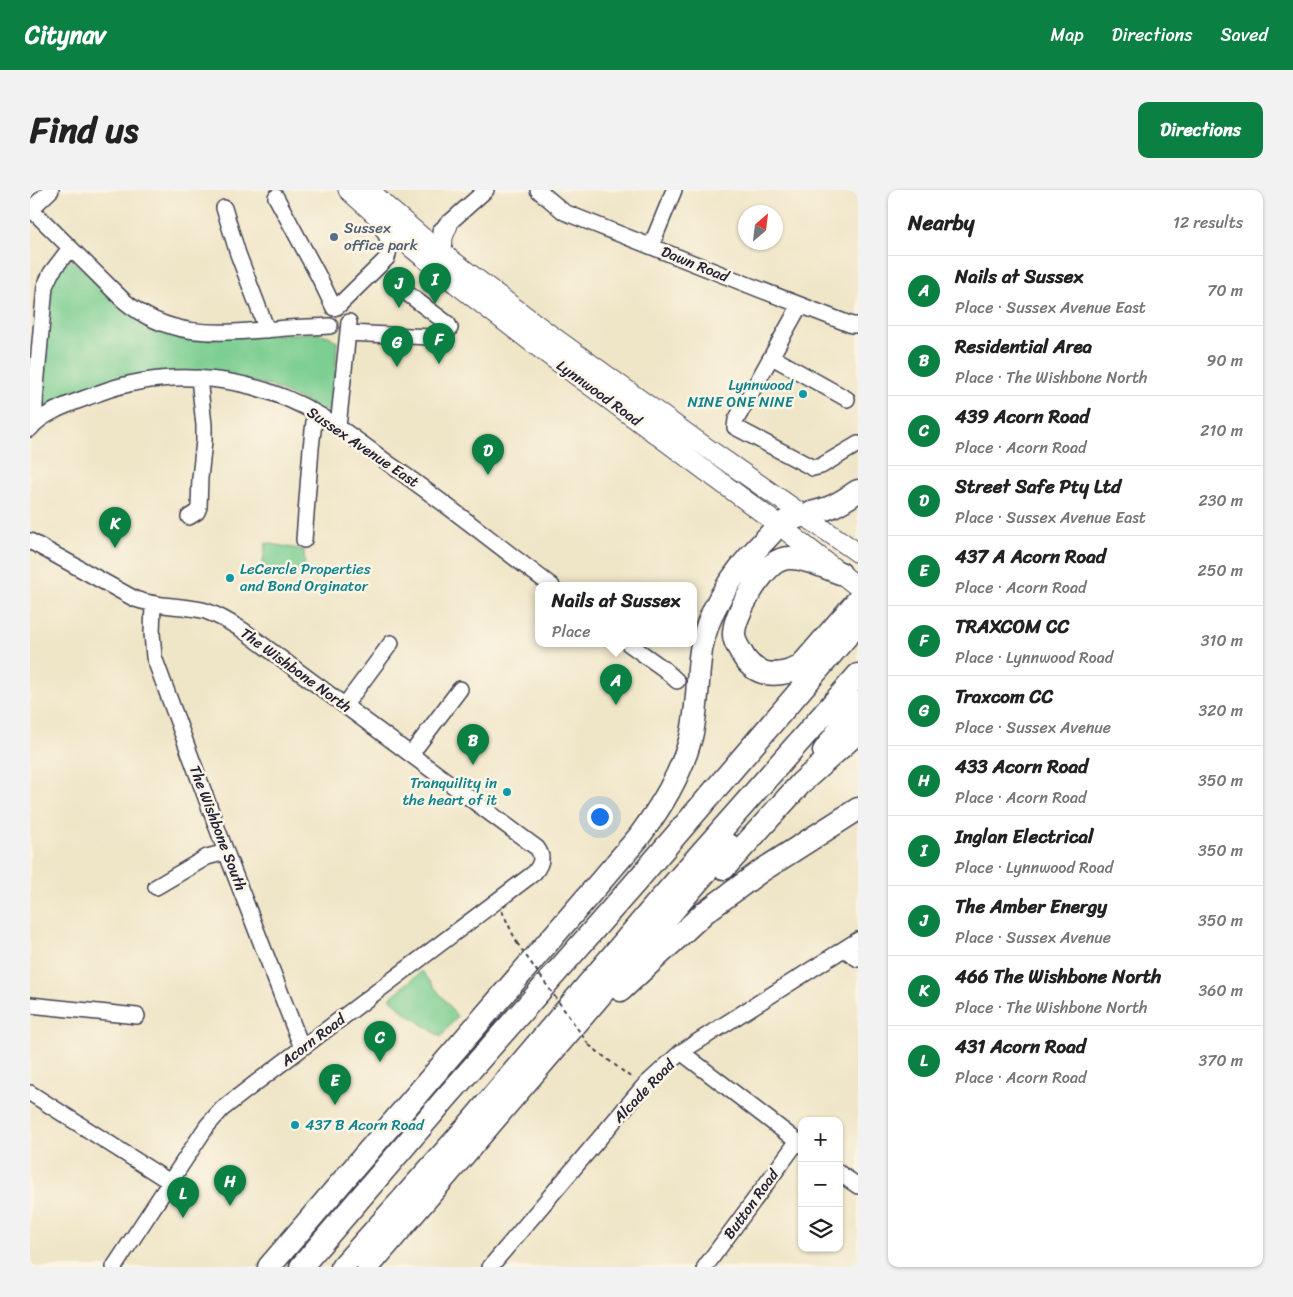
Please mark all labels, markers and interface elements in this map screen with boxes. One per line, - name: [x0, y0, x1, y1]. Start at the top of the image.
- text: Citynav: [25, 14, 106, 56]
- text: Map: [1051, 19, 1084, 51]
- text: Directions: [1112, 19, 1193, 51]
- text: Saved: [1221, 19, 1268, 51]
- text: Find us: [30, 99, 138, 161]
- button: Directions: [1138, 102, 1263, 158]
- text: Nearby: [908, 204, 974, 242]
- north arrow: [738, 205, 783, 250]
- text: 12 results: [1173, 208, 1243, 237]
- place label: Sussex office park: [344, 215, 419, 258]
- marker: Sussex office park: [328, 231, 340, 243]
- street label: Dawn Road: [657, 239, 734, 290]
- text: Nails at Sussex: [955, 260, 1083, 293]
- pin: I: [419, 263, 451, 304]
- pin: J: [383, 267, 415, 308]
- text: A: [919, 276, 929, 305]
- text: 70 m: [1207, 276, 1243, 305]
- text: Place · Sussex Avenue East: [955, 293, 1146, 322]
- pin: F: [423, 323, 455, 364]
- pin: G: [381, 326, 413, 367]
- text: Residential Area: [955, 330, 1092, 363]
- text: B: [919, 346, 929, 375]
- text: 90 m: [1207, 346, 1243, 375]
- street label: Lynnwood Road: [551, 353, 648, 434]
- text: Place · The Wishbone North: [955, 363, 1147, 392]
- place label: Lynnwood NINE ONE NINE: [688, 372, 795, 415]
- marker: Lynnwood NINE ONE NINE: [797, 388, 809, 400]
- street label: Sussex Avenue East: [301, 400, 425, 495]
- text: 439 Acorn Road: [955, 400, 1089, 433]
- text: C: [919, 416, 929, 445]
- text: 210 m: [1200, 416, 1243, 445]
- text: Place · Acorn Road: [955, 433, 1086, 462]
- pin: D: [472, 434, 504, 475]
- text: Street Safe Pty Ltd: [955, 470, 1121, 503]
- text: D: [919, 486, 929, 515]
- text: 230 m: [1198, 486, 1243, 515]
- text: Place · Sussex Avenue East: [955, 503, 1146, 532]
- pin: K: [99, 507, 131, 548]
- text: 437 A Acorn Road: [955, 540, 1106, 573]
- place label: LeCercle Properties and Bond Orginator: [240, 556, 371, 599]
- text: E: [920, 556, 928, 585]
- text: 250 m: [1197, 556, 1243, 585]
- marker: LeCercle Properties and Bond Orginator: [224, 572, 236, 584]
- text: Place · Acorn Road: [955, 573, 1086, 602]
- popup: [535, 582, 697, 647]
- text: Nails at Sussex: [552, 584, 680, 617]
- text: TRAXCOM CC: [955, 610, 1069, 643]
- text: Place: [552, 617, 590, 646]
- street label: The Wishbone North: [235, 621, 357, 720]
- text: F: [920, 626, 928, 655]
- text: 310 m: [1201, 626, 1243, 655]
- text: Place · Lynnwood Road: [955, 643, 1113, 672]
- pin: A: [600, 664, 632, 705]
- text: Traxcom CC: [955, 680, 1053, 713]
- text: G: [919, 696, 929, 725]
- text: 320 m: [1198, 696, 1243, 725]
- text: Place · Sussex Avenue: [955, 713, 1111, 742]
- pin: B: [457, 724, 489, 765]
- text: 433 Acorn Road: [955, 750, 1088, 783]
- street label: The Wishbone South: [182, 761, 254, 895]
- text: H: [918, 766, 930, 795]
- text: 350 m: [1198, 766, 1243, 795]
- place label: Tranquility in the heart of it: [403, 770, 497, 813]
- text: Place · Acorn Road: [955, 783, 1086, 812]
- marker: Tranquility in the heart of it: [501, 786, 513, 798]
- your location: [587, 804, 613, 830]
- text: Inglan Electrical: [955, 820, 1093, 853]
- text: I: [921, 836, 927, 865]
- text: 350 m: [1198, 836, 1243, 865]
- text: Place · Lynnwood Road: [955, 853, 1113, 882]
- text: The Amber Energy: [955, 890, 1107, 923]
- text: J: [920, 906, 928, 935]
- text: 350 m: [1198, 906, 1243, 935]
- text: Place · Sussex Avenue: [955, 923, 1111, 952]
- text: 466 The Wishbone North: [955, 960, 1161, 993]
- text: K: [919, 976, 929, 1005]
- text: 360 m: [1199, 976, 1243, 1005]
- text: Place · The Wishbone North: [955, 993, 1147, 1022]
- street label: Acorn Road: [274, 1006, 352, 1074]
- pin: C: [364, 1021, 396, 1062]
- text: 431 Acorn Road: [955, 1030, 1086, 1063]
- text: L: [920, 1046, 928, 1075]
- text: 370 m: [1199, 1046, 1243, 1075]
- street label: Alcade Road: [606, 1052, 682, 1130]
- text: Place · Acorn Road: [955, 1063, 1086, 1092]
- pin: E: [319, 1064, 351, 1105]
- place label: 437 B Acorn Road: [305, 1112, 425, 1138]
- map controls: [798, 1117, 843, 1252]
- button: +: [798, 1117, 843, 1162]
- marker: 437 B Acorn Road: [289, 1119, 301, 1131]
- button: −: [798, 1162, 843, 1207]
- street label: Button Road: [717, 1163, 786, 1245]
- pin: H: [214, 1165, 246, 1206]
- pin: L: [167, 1177, 199, 1218]
- button: layers: [798, 1207, 843, 1252]

